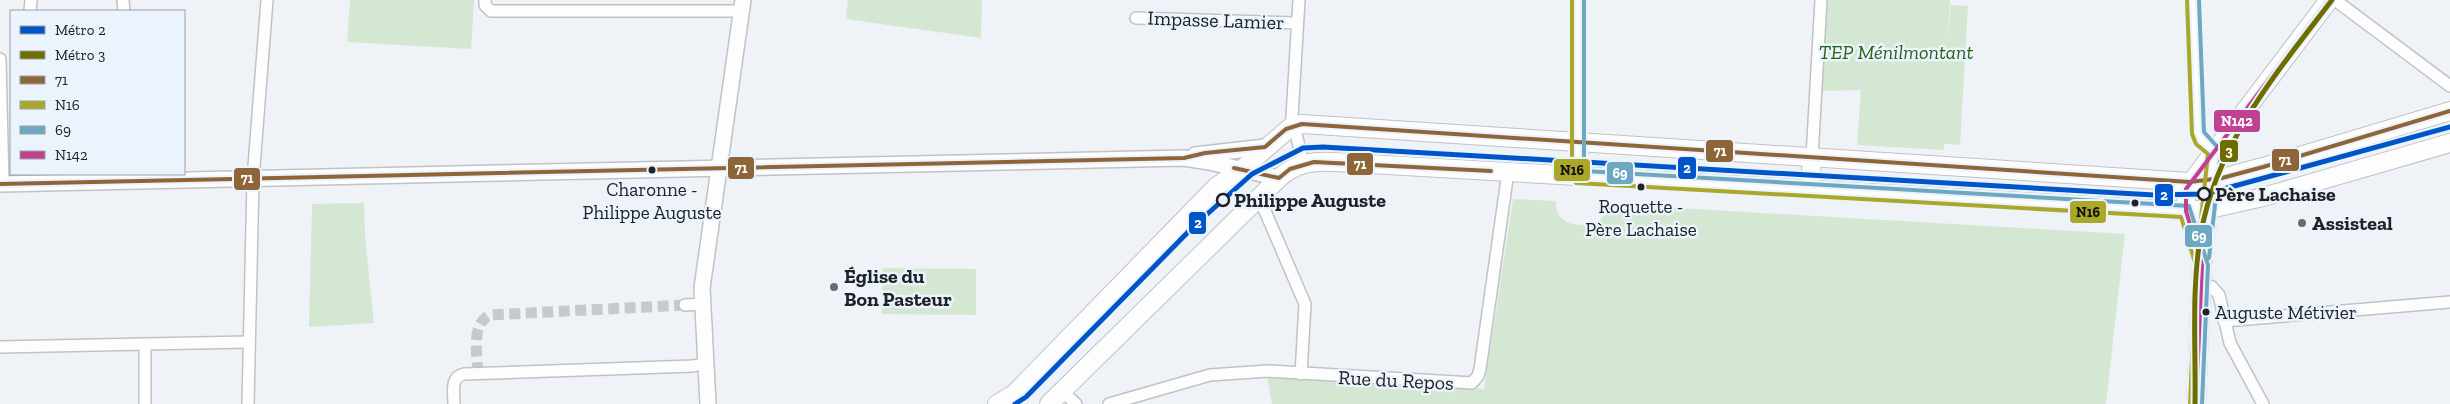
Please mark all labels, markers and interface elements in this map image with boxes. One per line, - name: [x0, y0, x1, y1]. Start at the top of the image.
- street label: Impasse Lamier: [1147, 6, 1285, 34]
- legend: [10, 10, 185, 175]
- text: Métro 2: [55, 21, 106, 39]
- park label: TEP Ménilmontant: [1819, 40, 1973, 64]
- text: Métro 3: [55, 46, 105, 64]
- text: 71: [55, 71, 68, 89]
- text: N16: [55, 96, 80, 114]
- line badge: N142: [2213, 109, 2261, 133]
- text: N142: [2221, 113, 2253, 130]
- text: 69: [55, 121, 71, 139]
- line badge: 71: [1705, 139, 1734, 163]
- line badge: 3: [2219, 139, 2239, 163]
- text: 71: [1714, 143, 1727, 160]
- text: 3: [2225, 143, 2233, 160]
- text: N142: [55, 146, 88, 164]
- line badge: 71: [2271, 148, 2300, 172]
- line badge: 71: [1346, 152, 1374, 176]
- text: 71: [2279, 152, 2292, 169]
- line badge: 71: [727, 156, 755, 180]
- text: 71: [1354, 156, 1367, 173]
- line badge: 2: [1677, 156, 1697, 180]
- line badge: N16: [1553, 158, 1591, 182]
- text: 71: [735, 160, 748, 177]
- text: 2: [1683, 160, 1691, 177]
- line badge: 69: [1606, 161, 1634, 185]
- text: N16: [1560, 162, 1584, 179]
- marker: Charonne - Philippe Auguste: [647, 165, 657, 175]
- text: 69: [1613, 165, 1628, 182]
- line badge: 71: [233, 167, 261, 191]
- text: 71: [241, 170, 254, 187]
- place label: Charonne - Philippe Auguste: [583, 178, 721, 224]
- marker: Roquette - Père Lachaise: [1636, 182, 1646, 192]
- place label: Père Lachaise: [2215, 182, 2336, 206]
- line badge: 2: [2154, 183, 2174, 207]
- text: 2: [2160, 187, 2168, 204]
- marker: Père Lachaise: [2197, 187, 2211, 201]
- place label: Philippe Auguste: [1234, 188, 1386, 212]
- marker: Philippe Auguste: [1216, 193, 1230, 207]
- place label: Roquette - Père Lachaise: [1585, 195, 1697, 241]
- unlabelled marker: [2130, 198, 2140, 208]
- line badge: N16: [2069, 200, 2107, 224]
- text: N16: [2076, 204, 2100, 221]
- line badge: 2: [1188, 211, 1207, 235]
- place label: Assisteal: [2312, 211, 2393, 235]
- text: 2: [1194, 215, 1202, 232]
- marker: Assisteal: [2296, 217, 2308, 229]
- line badge: 69: [2184, 224, 2213, 248]
- text: 69: [2192, 228, 2207, 245]
- place label: Église du Bon Pasteur: [844, 264, 952, 311]
- marker: Église du Bon Pasteur: [828, 281, 840, 293]
- place label: Auguste Métivier: [2215, 301, 2357, 324]
- marker: Auguste Métivier: [2201, 307, 2211, 317]
- street label: Rue du Repos: [1338, 365, 1454, 395]

